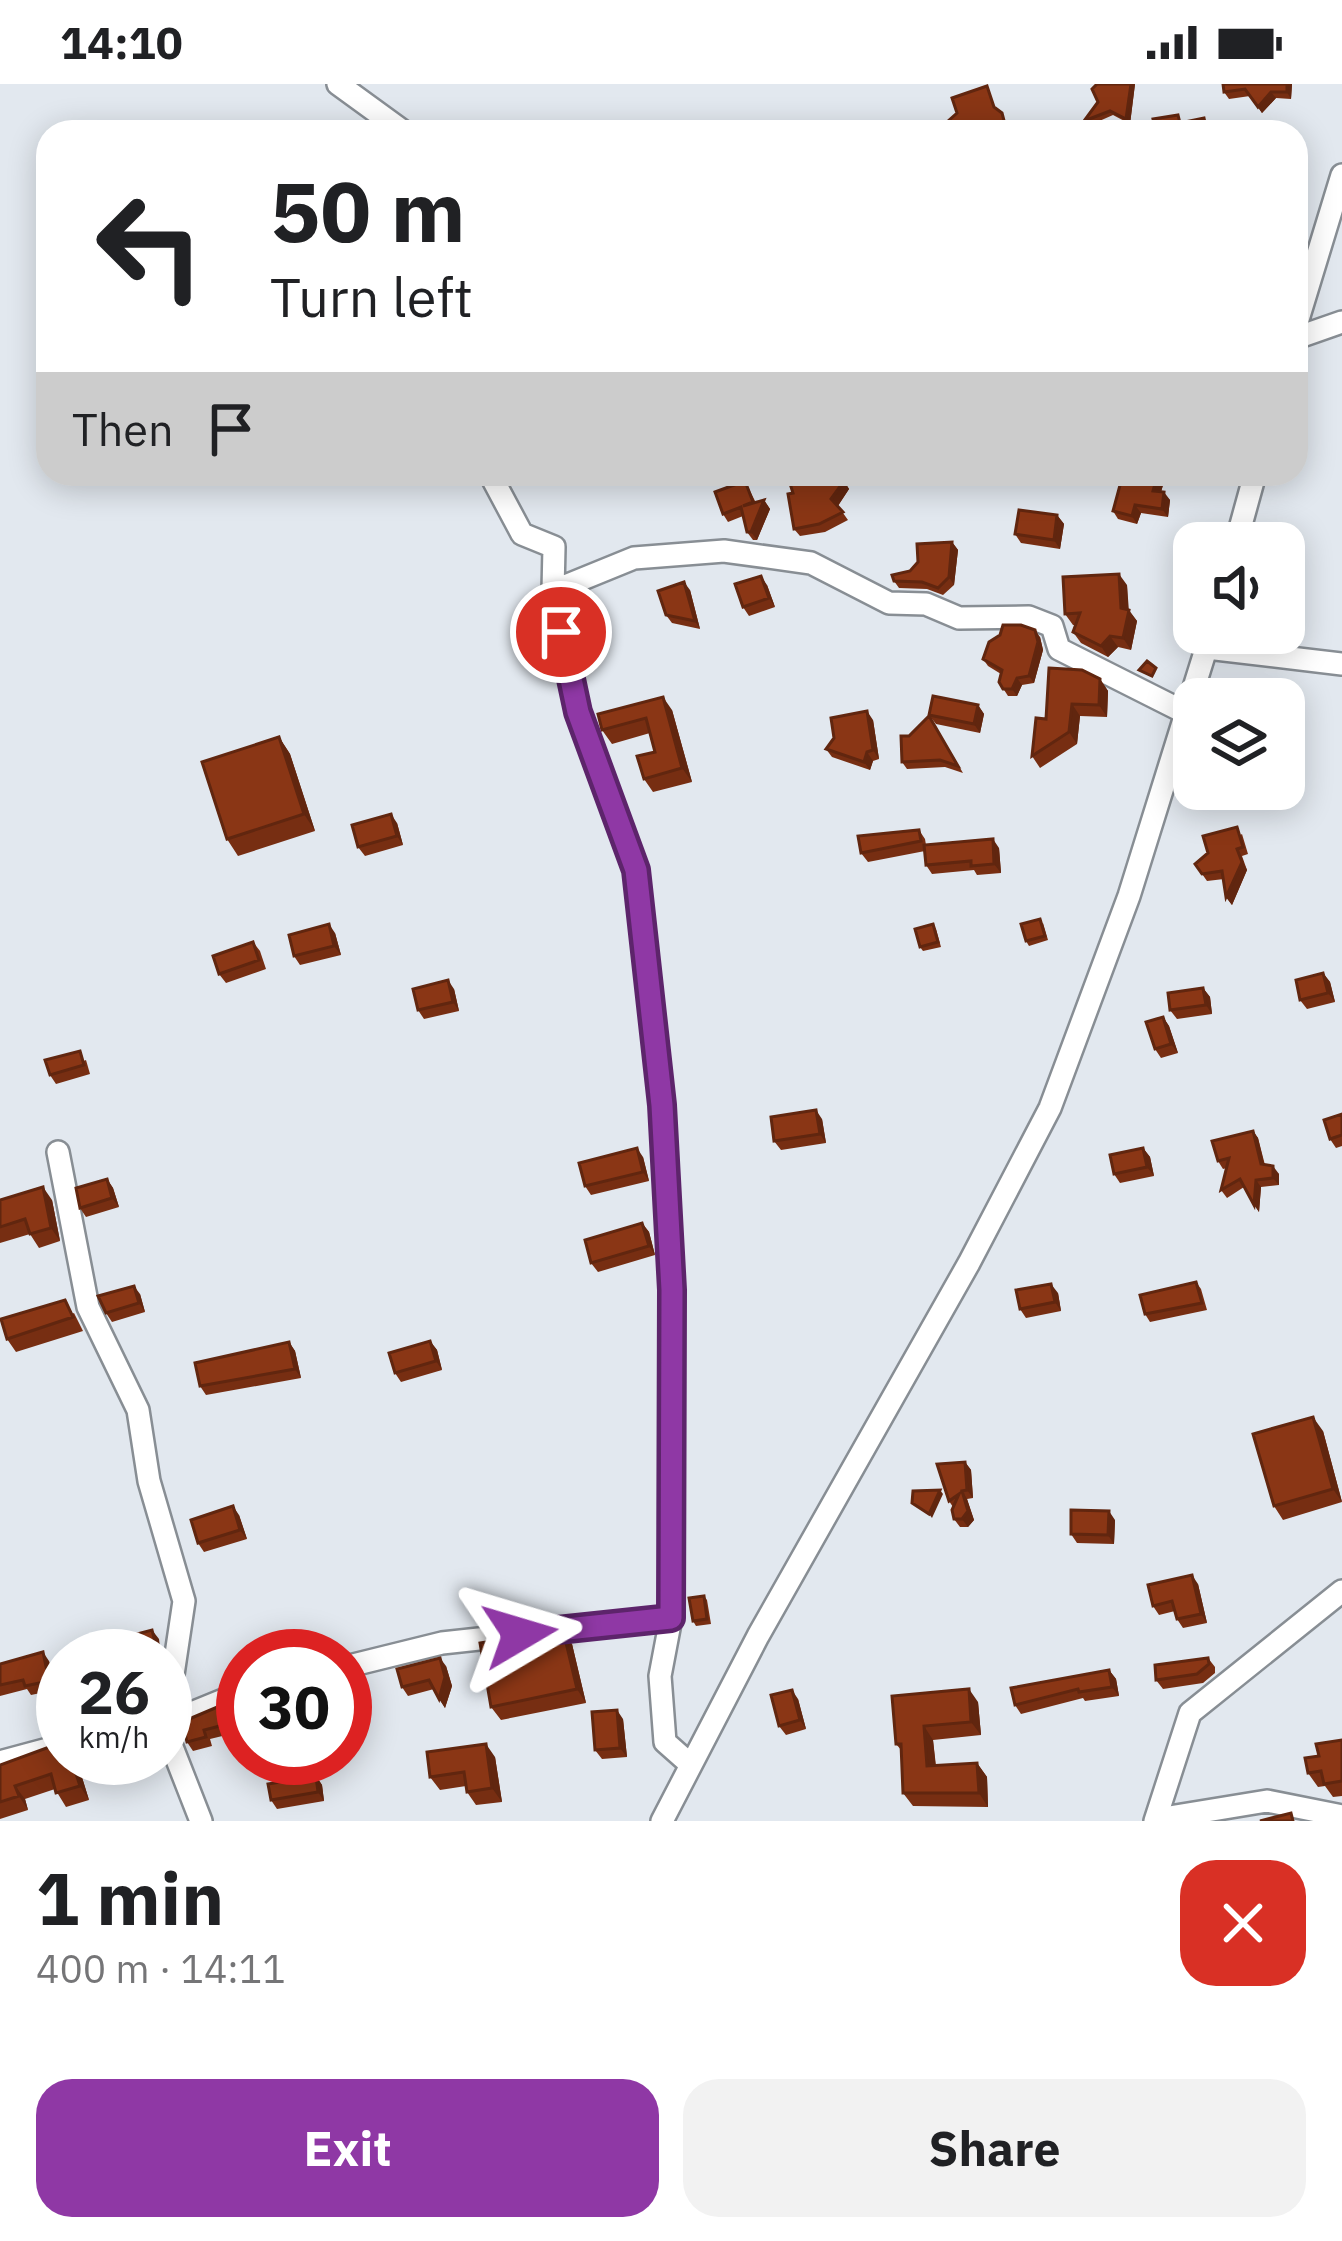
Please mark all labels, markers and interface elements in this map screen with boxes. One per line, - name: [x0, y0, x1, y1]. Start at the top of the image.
- text: 14:10: [60, 13, 183, 71]
- text: 50 m: [270, 156, 466, 265]
- icon: left: [72, 168, 228, 324]
- text: Turn left: [270, 262, 473, 332]
- icon: arrive: [198, 396, 264, 462]
- text: Then: [72, 400, 174, 458]
- map controls: [1173, 522, 1305, 810]
- button: sound: [1173, 522, 1305, 654]
- pin: [510, 581, 612, 683]
- icon: arrive: [528, 599, 594, 665]
- button: layers: [1173, 678, 1305, 810]
- position arrow: [457, 1571, 583, 1697]
- speed limit sign: 30: [216, 1629, 372, 1785]
- text: 26: [78, 1652, 150, 1731]
- text: km/h: [79, 1717, 149, 1756]
- text: 1 min: [36, 1851, 224, 1945]
- button: close: [1180, 1860, 1306, 1986]
- text: 400 m · 14:11: [36, 1943, 286, 1994]
- button: Exit: [36, 2079, 659, 2217]
- button: Share: [683, 2079, 1306, 2217]

